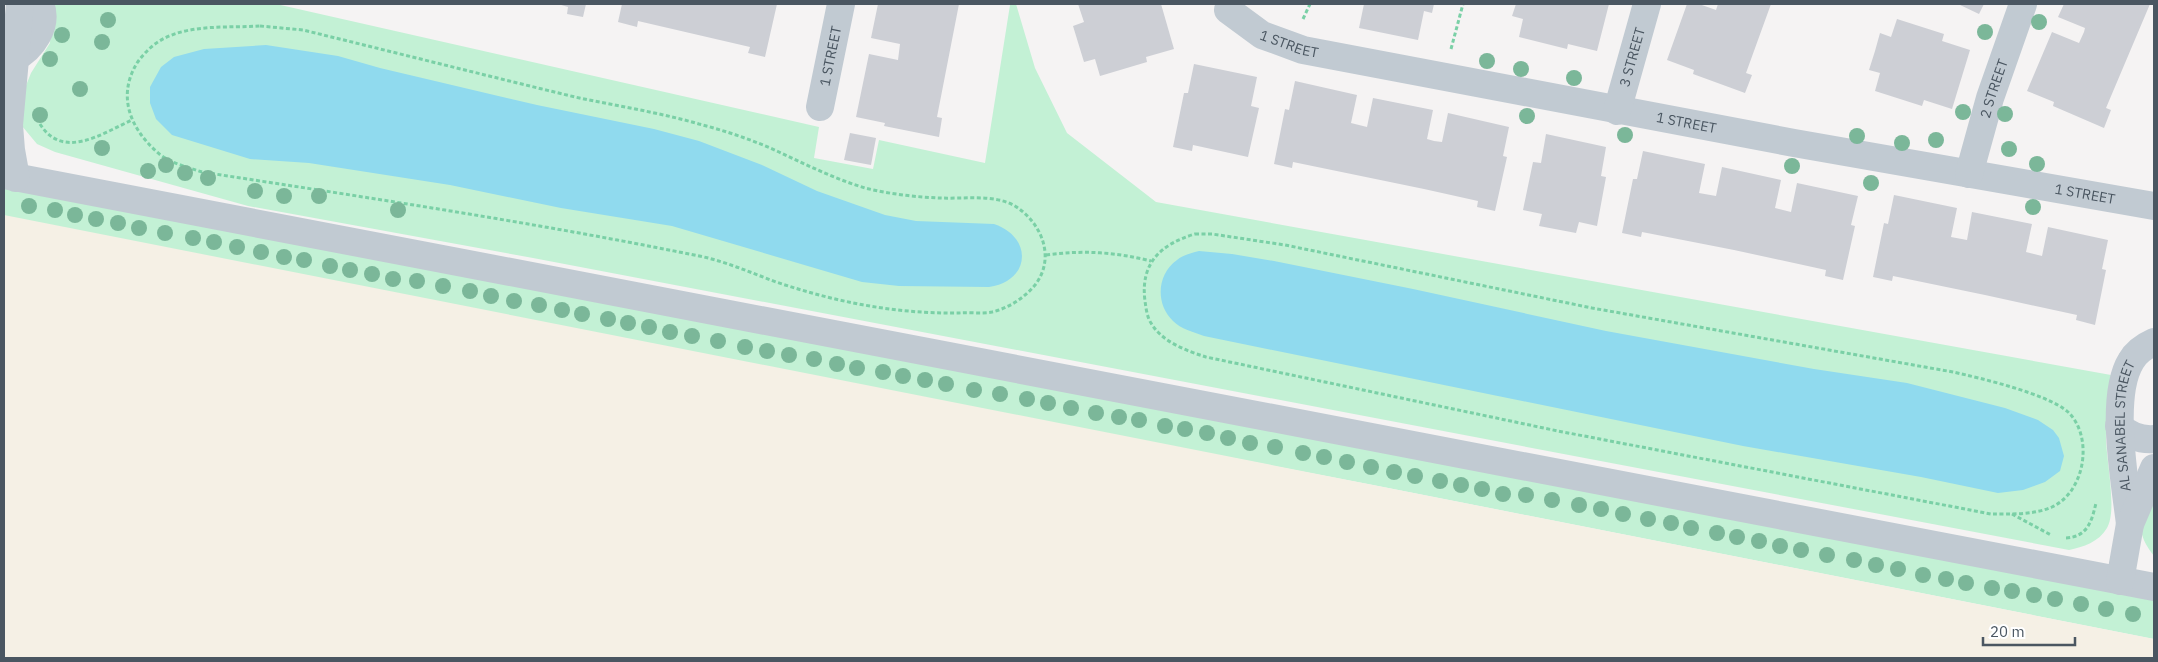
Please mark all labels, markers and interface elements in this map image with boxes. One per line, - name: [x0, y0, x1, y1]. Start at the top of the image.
- street label: 1 STREET: [815, 24, 845, 88]
- street label: 3 STREET: [1615, 25, 1649, 89]
- street label: 1 STREET: [1257, 26, 1320, 62]
- street label: 2 STREET: [1976, 57, 2012, 120]
- street label: 1 STREET: [1655, 108, 1718, 137]
- street label: 1 STREET: [2053, 180, 2117, 208]
- street label: AL SANABEL STREET: [2111, 357, 2139, 493]
- scale bar: [1983, 614, 2076, 646]
- text: 20 m: [1990, 622, 2025, 641]

